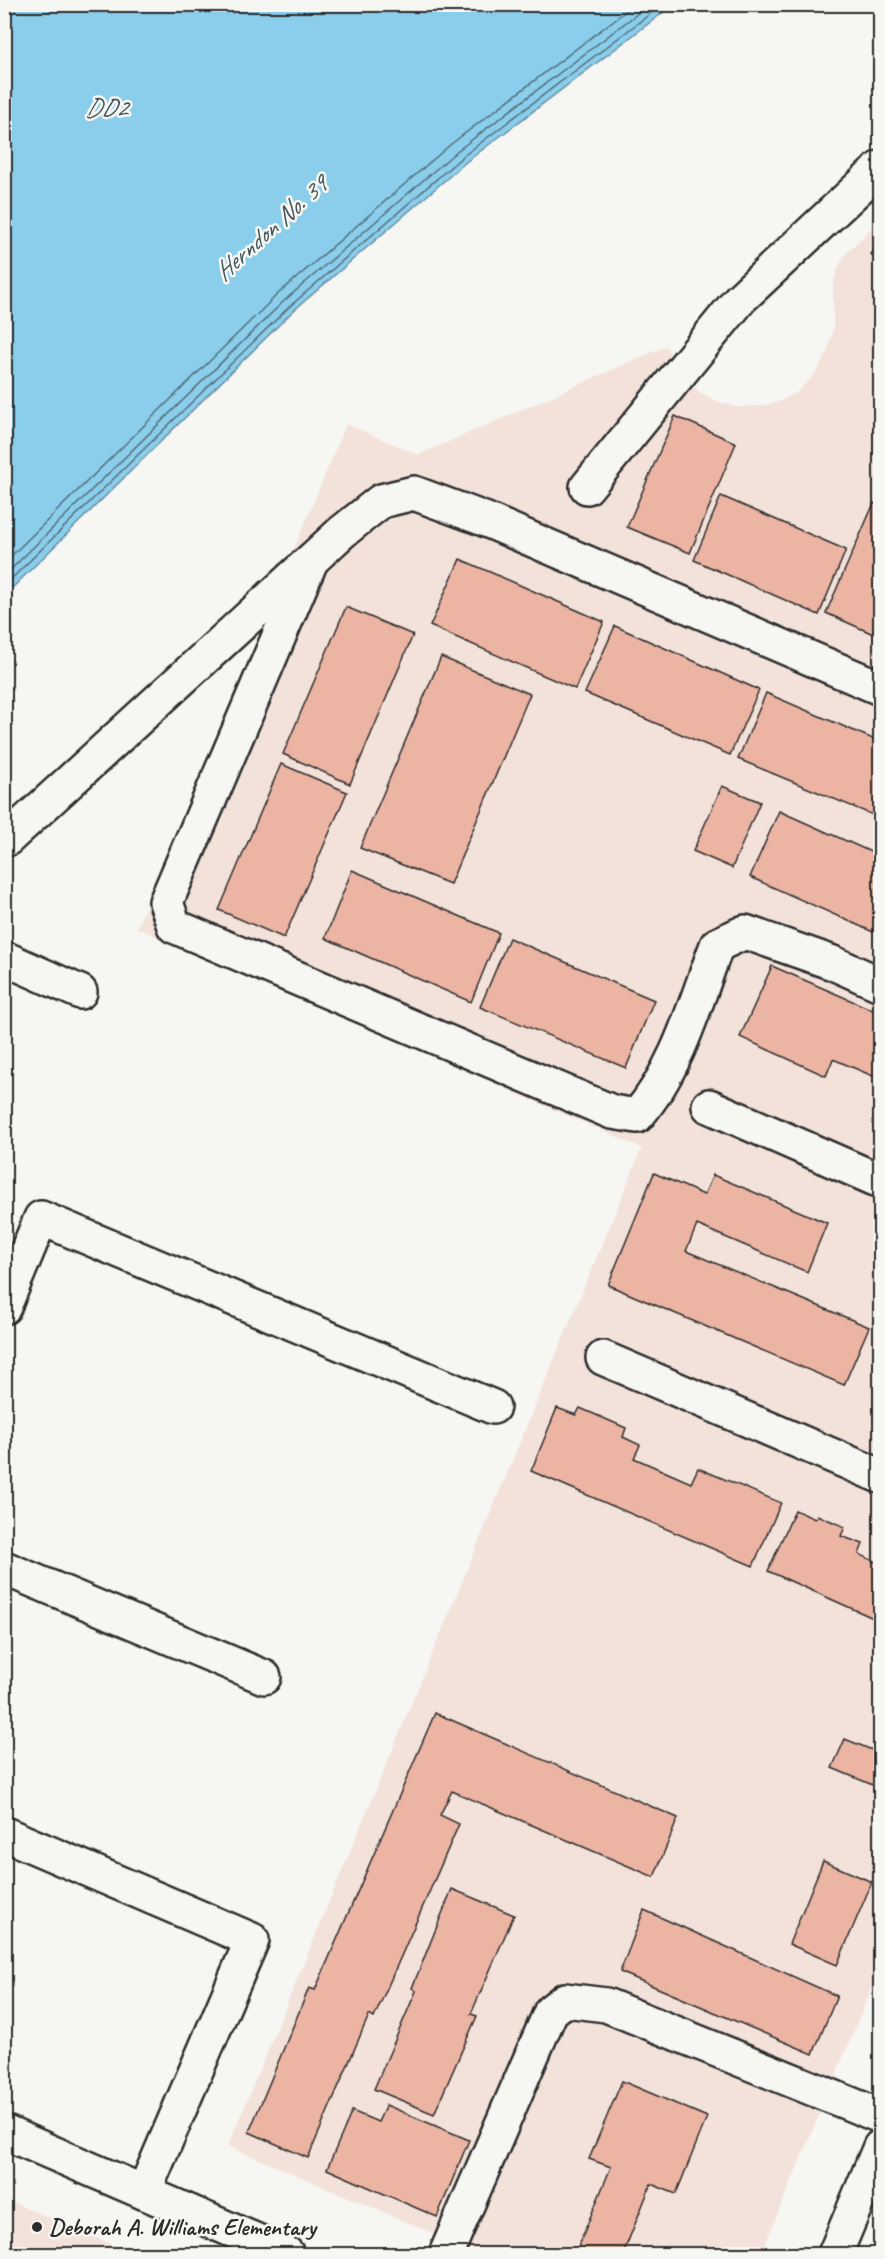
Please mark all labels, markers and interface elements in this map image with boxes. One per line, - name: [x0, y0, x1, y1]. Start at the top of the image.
- water label: DD2: [85, 91, 131, 124]
- water label: Herndon No. 39: [207, 165, 338, 288]
- place label: Deborah A. Williams Elementary: [49, 2212, 318, 2242]
- marker: Deborah A. Williams Elementary: [30, 2220, 44, 2234]

